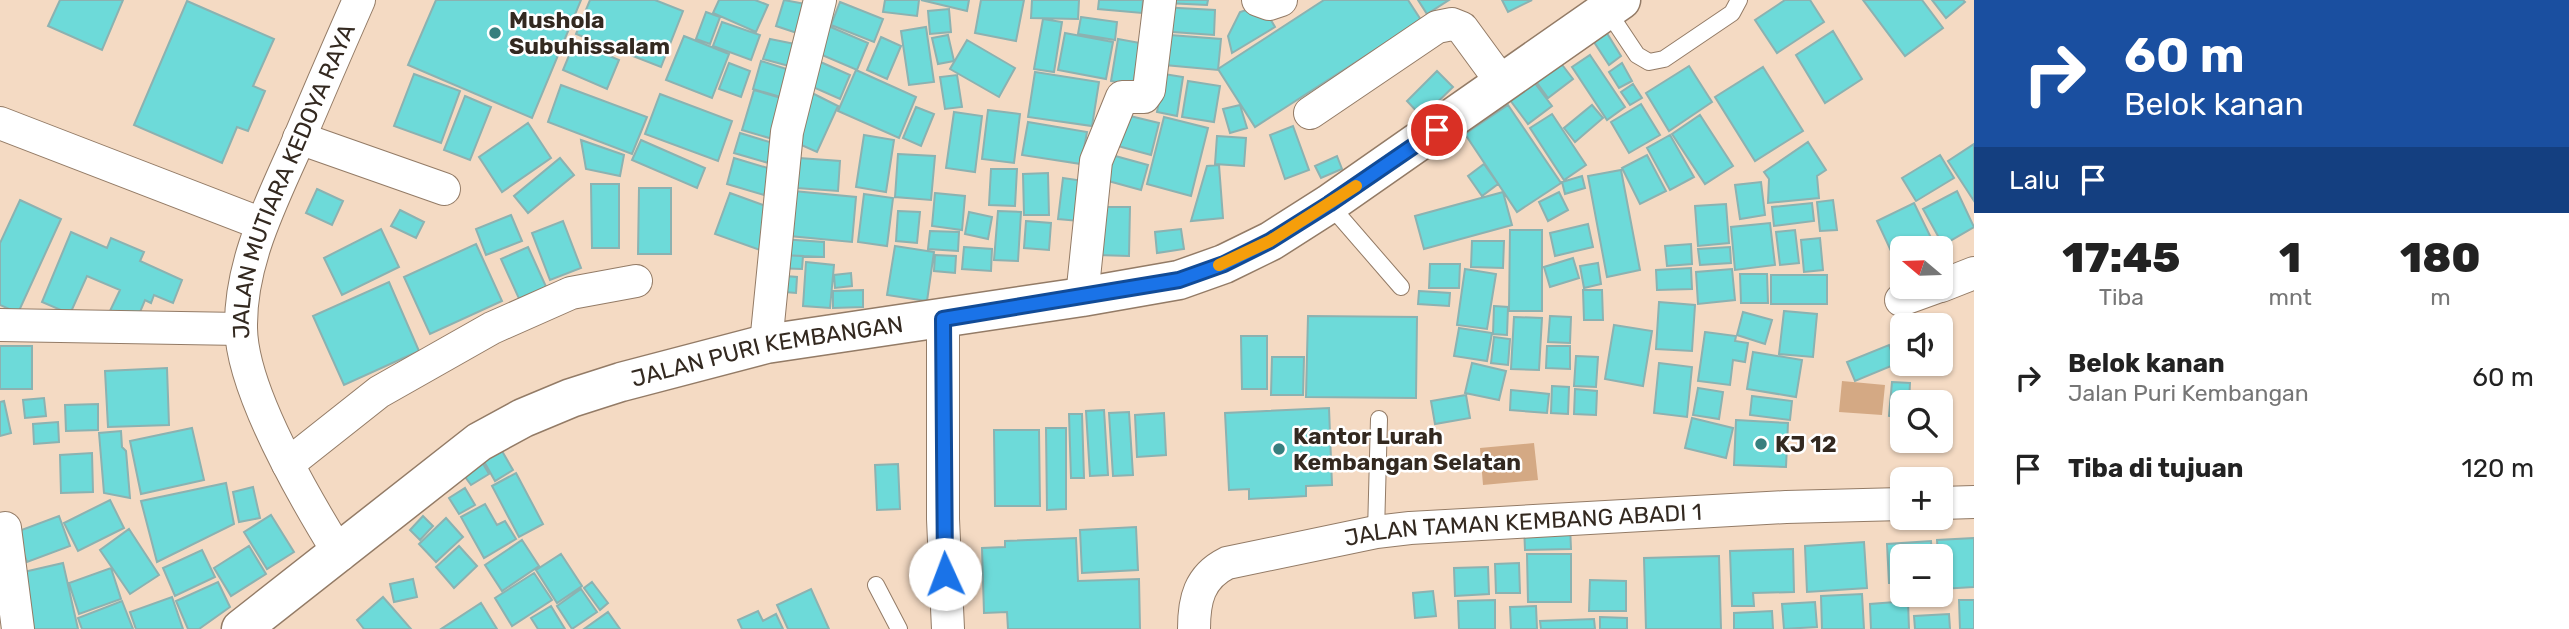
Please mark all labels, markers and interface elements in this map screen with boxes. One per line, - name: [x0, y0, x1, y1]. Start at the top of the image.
- place label: Mushola Subuhissalam: [509, 6, 670, 60]
- street label: JALAN MUTIARA KEDOYA RAYA: [227, 19, 361, 340]
- marker: Mushola Subuhissalam: [487, 25, 503, 41]
- text: 60 m: [2124, 26, 2245, 84]
- icon: right: [2009, 28, 2100, 119]
- text: Belok kanan: [2124, 85, 2304, 123]
- pin: [1407, 100, 1467, 160]
- icon: arrive: [1418, 111, 1456, 149]
- icon: arrive: [2074, 161, 2112, 199]
- text: Lalu: [2009, 165, 2060, 196]
- text: 17:45: [2062, 233, 2180, 283]
- text: 1: [2279, 233, 2301, 283]
- text: 180: [2400, 233, 2481, 283]
- north arrow: [1890, 236, 1953, 299]
- map controls: [1890, 236, 1953, 607]
- text: Tiba: [2099, 283, 2144, 311]
- text: mnt: [2269, 283, 2312, 311]
- text: m: [2430, 283, 2451, 311]
- street label: JALAN PURI KEMBANGAN: [628, 310, 905, 393]
- button: sound: [1890, 313, 1953, 376]
- text: Belok kanan: [2068, 348, 2225, 379]
- icon: right: [2009, 359, 2047, 397]
- text: 60 m: [2472, 362, 2534, 393]
- text: Jalan Puri Kembangan: [2068, 379, 2309, 407]
- button: search: [1890, 390, 1953, 453]
- place label: Kantor Lurah Kembangan Selatan: [1293, 422, 1521, 476]
- place label: KJ 12: [1775, 430, 1837, 458]
- marker: KJ 12: [1753, 436, 1769, 452]
- marker: Kantor Lurah Kembangan Selatan: [1271, 441, 1287, 457]
- icon: arrive: [2009, 450, 2047, 488]
- text: Tiba di tujuan: [2068, 453, 2243, 484]
- text: 120 m: [2462, 453, 2534, 484]
- button: +: [1890, 467, 1953, 530]
- street label: JALAN TAMAN KEMBANG ABADI 1: [1342, 498, 1703, 552]
- position arrow: [908, 537, 982, 611]
- button: −: [1890, 544, 1953, 607]

